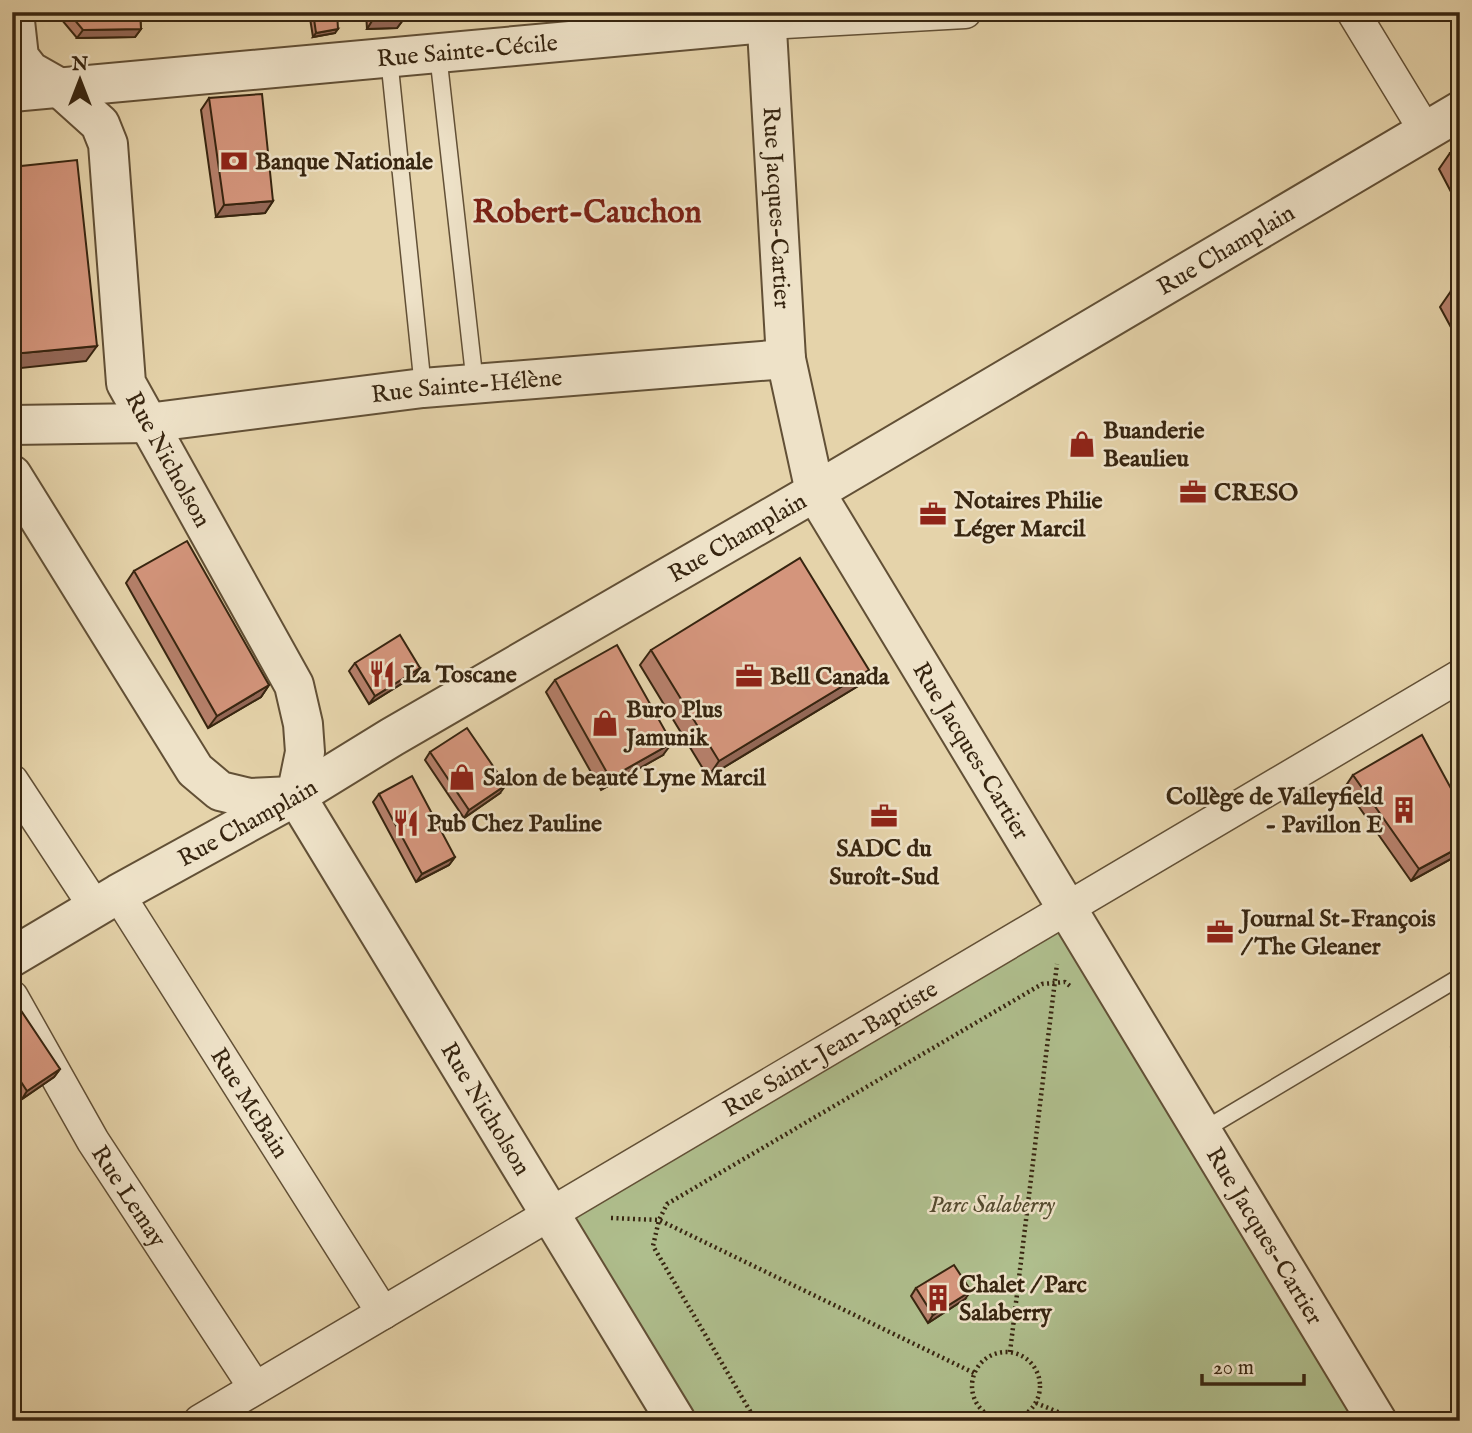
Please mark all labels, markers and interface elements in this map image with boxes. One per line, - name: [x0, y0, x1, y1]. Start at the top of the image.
- street label: Rue Sainte-Cécile: [375, 28, 559, 76]
- north arrow: [46, 46, 116, 116]
- text: N: [71, 53, 89, 77]
- street label: Rue Jacques-Cartier: [754, 106, 797, 310]
- bank icon: Banque Nationale: [219, 146, 249, 176]
- place label: Banque Nationale: [255, 147, 433, 178]
- district label: Robert-Cauchon: [473, 193, 701, 234]
- street label: Rue Champlain: [1152, 198, 1301, 303]
- street label: Rue Sainte-Hélène: [370, 363, 564, 411]
- street label: Rue Nicholson: [117, 387, 217, 533]
- place label: Buanderie Beaulieu: [1103, 416, 1204, 475]
- shop icon: Buanderie Beaulieu: [1067, 429, 1097, 459]
- office icon: CRESO: [1178, 477, 1208, 507]
- place label: CRESO: [1214, 478, 1298, 509]
- street label: Rue Champlain: [663, 486, 813, 591]
- place label: Notaires Philie Léger Marcil: [953, 486, 1103, 545]
- office icon: Notaires Philie Léger Marcil: [918, 499, 948, 529]
- street label: Rue Jacques-Cartier: [905, 657, 1036, 846]
- restaurant icon: La Toscane: [367, 659, 397, 689]
- place label: La Toscane: [403, 660, 517, 691]
- office icon: Bell Canada: [734, 661, 764, 691]
- place label: Bell Canada: [770, 662, 890, 693]
- place label: Buro Plus Jamunik: [623, 695, 723, 754]
- shop icon: Buro Plus Jamunik: [590, 708, 620, 738]
- shop icon: Salon de beauté Lyne Marcil: [447, 762, 477, 792]
- place label: Salon de beauté Lyne Marcil: [483, 763, 766, 794]
- street label: Rue Champlain: [173, 772, 324, 875]
- place label: Collège de Valleyfield - Pavillon E: [1166, 782, 1384, 841]
- building icon: Collège de Valleyfield - Pavillon E: [1389, 795, 1419, 825]
- office icon: SADC du Suroît-Sud: [869, 801, 899, 831]
- restaurant icon: Pub Chez Pauline: [391, 808, 421, 838]
- place label: Pub Chez Pauline: [427, 809, 602, 840]
- place label: SADC du Suroît-Sud: [829, 834, 940, 893]
- place label: Journal St-François / The Gleaner: [1238, 904, 1436, 963]
- office icon: Journal St-François / The Gleaner: [1205, 917, 1235, 947]
- street label: Rue Saint-Jean-Baptiste: [718, 974, 944, 1125]
- street label: Rue Nicholson: [432, 1037, 537, 1182]
- street label: Rue McBain: [202, 1042, 295, 1165]
- street label: Rue Lemay: [83, 1140, 173, 1254]
- street label: Rue Jacques-Cartier: [1198, 1142, 1329, 1331]
- park label: Parc Salaberry: [929, 1190, 1056, 1221]
- place label: Chalet / Parc Salaberry: [959, 1270, 1087, 1329]
- building icon: Chalet / Parc Salaberry: [923, 1283, 953, 1313]
- scale bar: [1202, 1342, 1304, 1386]
- text: 20 m: [1213, 1355, 1254, 1382]

